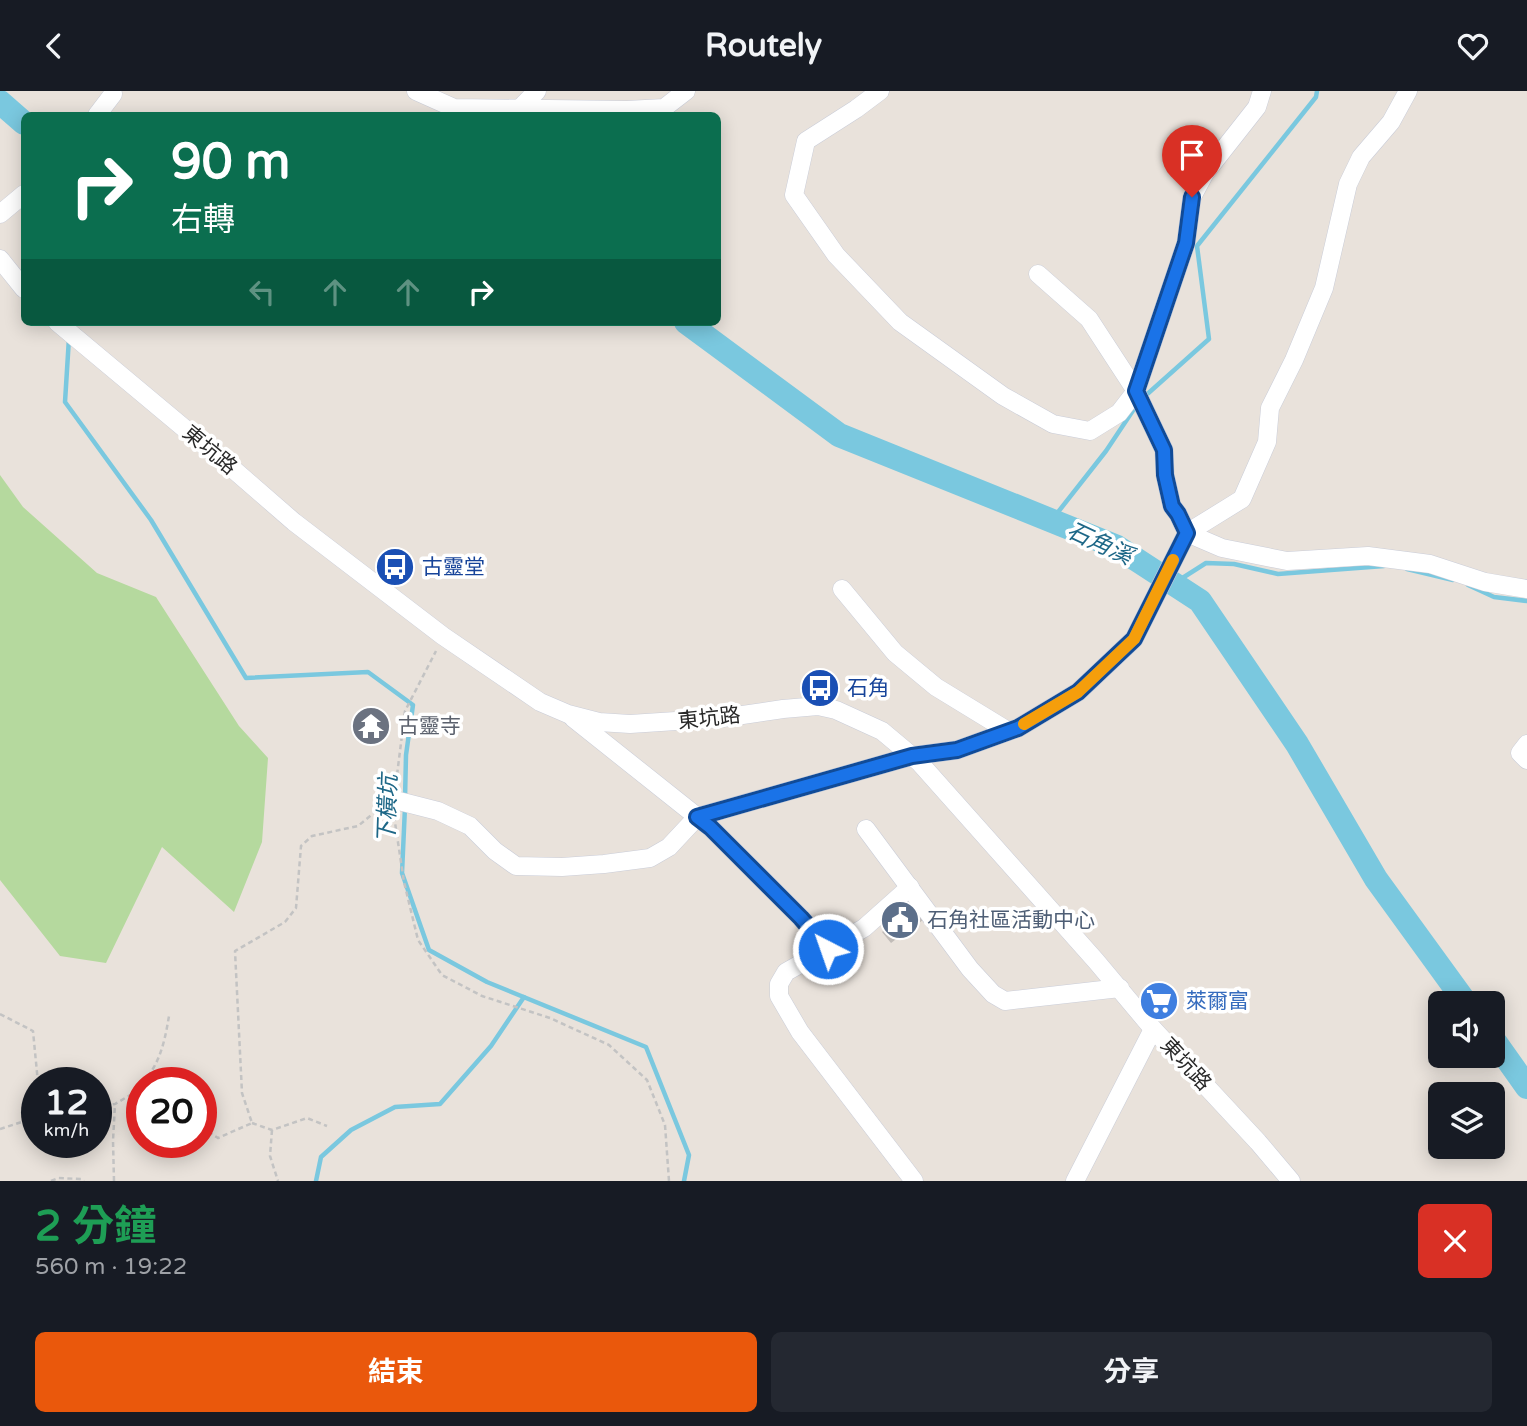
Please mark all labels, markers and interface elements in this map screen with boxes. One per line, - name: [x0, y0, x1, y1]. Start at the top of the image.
- icon: back: [35, 27, 73, 65]
- text: Routely: [705, 27, 822, 65]
- icon: heart: [1454, 27, 1492, 65]
- pin: [1162, 125, 1222, 197]
- text: 90 m: [171, 133, 290, 192]
- icon: arrive: [1173, 136, 1211, 174]
- icon: right: [56, 140, 147, 231]
- text: 右轉: [171, 201, 235, 239]
- icon: left: [243, 273, 281, 311]
- icon: ahead: [316, 273, 354, 311]
- icon: ahead: [389, 273, 427, 311]
- icon: right: [462, 273, 500, 311]
- street label: 東坑路: [178, 421, 242, 480]
- water label: 石角溪: [1062, 517, 1139, 572]
- bus stop icon: 古靈堂: [374, 546, 416, 588]
- place label: 古靈堂: [422, 555, 485, 580]
- bus stop icon: 石角: [799, 667, 841, 709]
- place label: 石角: [847, 676, 889, 701]
- street label: 東坑路: [676, 703, 742, 734]
- temple icon: 古靈寺: [350, 705, 392, 747]
- place label: 古靈寺: [398, 714, 461, 739]
- water label: 下橫坑: [373, 771, 403, 844]
- public building icon: 石角社區活動中心: [879, 899, 921, 941]
- place label: 石角社區活動中心: [927, 908, 1095, 933]
- position arrow: [791, 912, 865, 986]
- supermarket icon: 萊爾富: [1138, 980, 1180, 1022]
- place label: 萊爾富: [1186, 989, 1249, 1014]
- map controls: [1428, 991, 1505, 1159]
- button: sound: [1428, 991, 1505, 1068]
- street label: 東坑路: [1155, 1033, 1216, 1096]
- speed limit sign: 20: [126, 1067, 217, 1158]
- text: 12: [45, 1082, 88, 1124]
- button: layers: [1428, 1082, 1505, 1159]
- text: km/h: [44, 1119, 89, 1141]
- text: 2 分鐘: [35, 1201, 156, 1252]
- button: close: [1418, 1204, 1492, 1278]
- text: 560 m · 19:22: [35, 1253, 187, 1281]
- button: 結束: [35, 1332, 757, 1412]
- button: 分享: [771, 1332, 1492, 1412]

